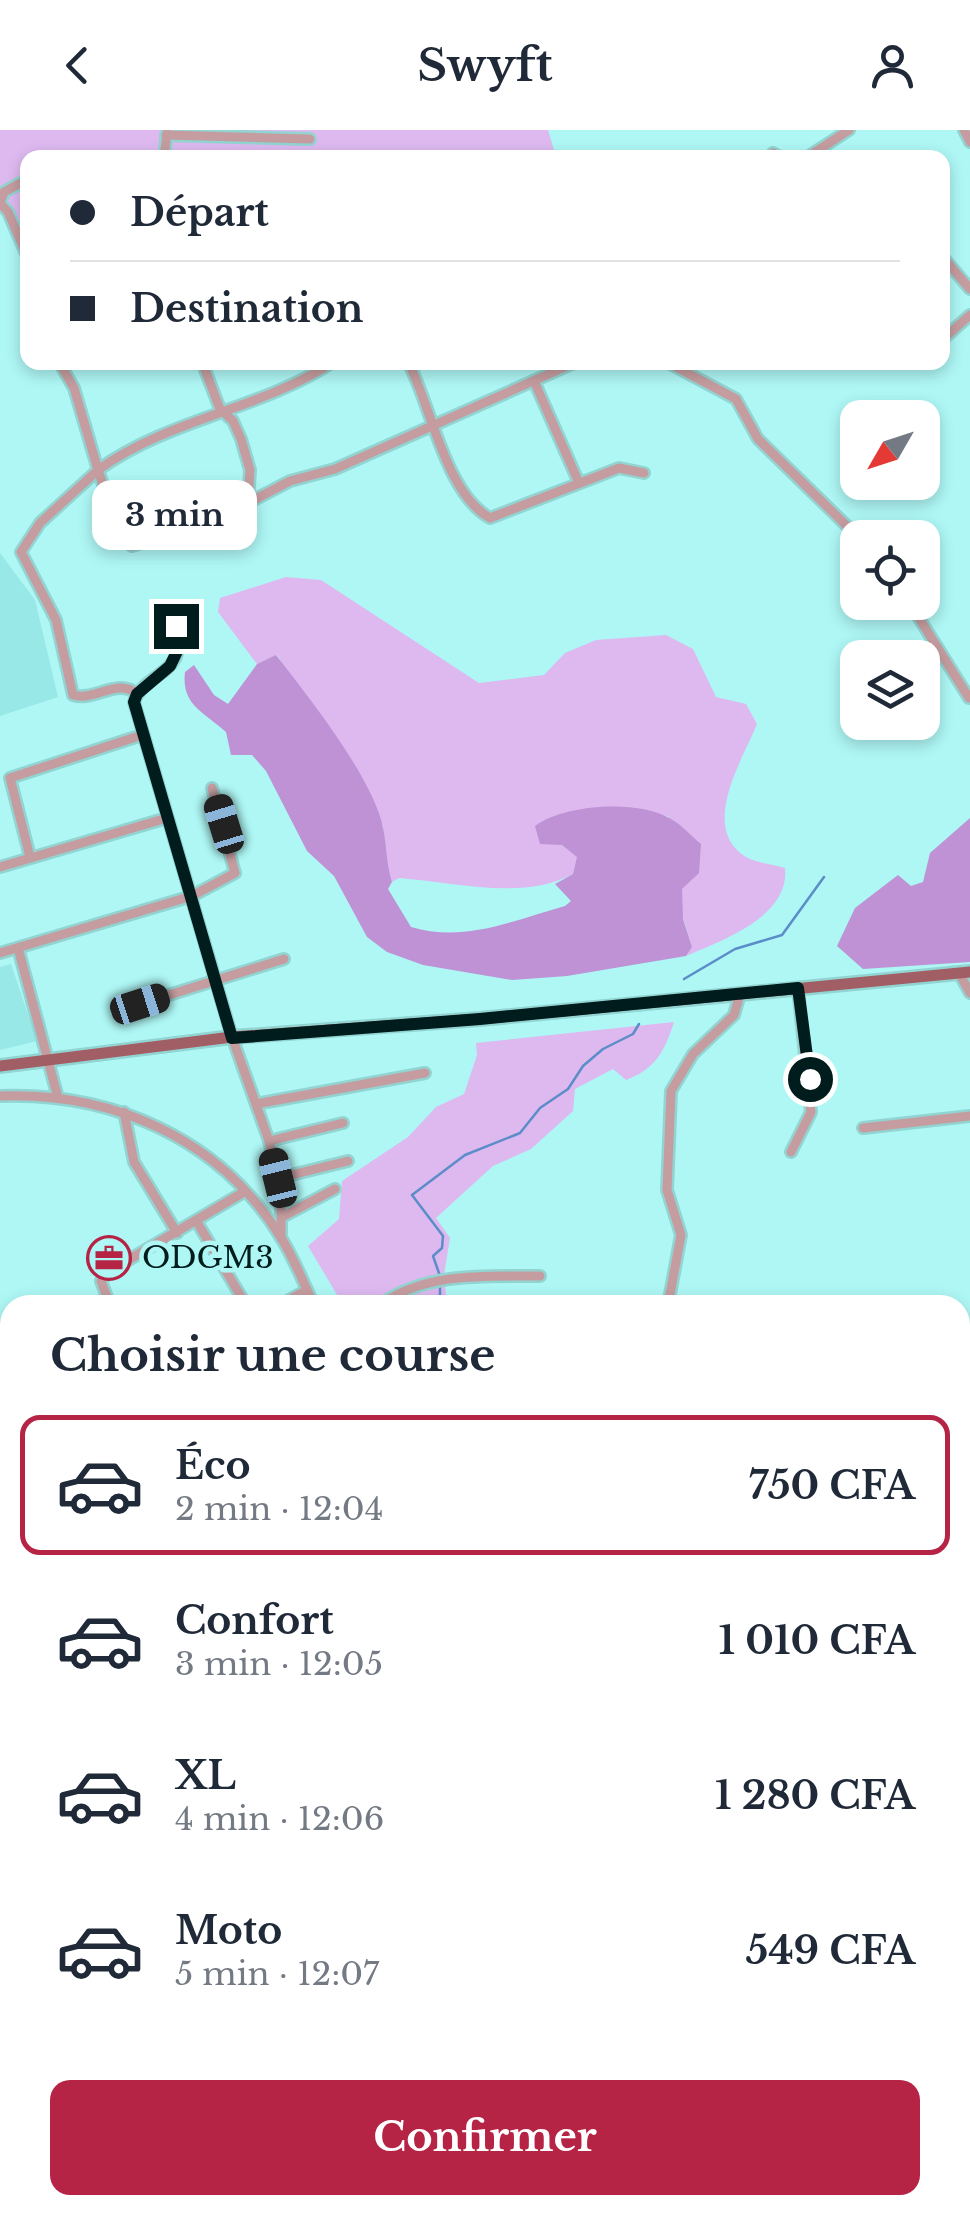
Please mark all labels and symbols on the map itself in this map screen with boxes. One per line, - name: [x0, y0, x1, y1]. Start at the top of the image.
- north arrow: [840, 400, 940, 500]
- callout: 3 min: [94, 481, 258, 551]
- route end: [154, 604, 199, 649]
- car: [201, 791, 247, 857]
- car: [107, 980, 173, 1028]
- route start: [788, 1057, 833, 1102]
- car: [256, 1145, 300, 1211]
- office icon: ODGM3: [86, 1235, 132, 1281]
- place label: ODGM3: [142, 1239, 274, 1276]

